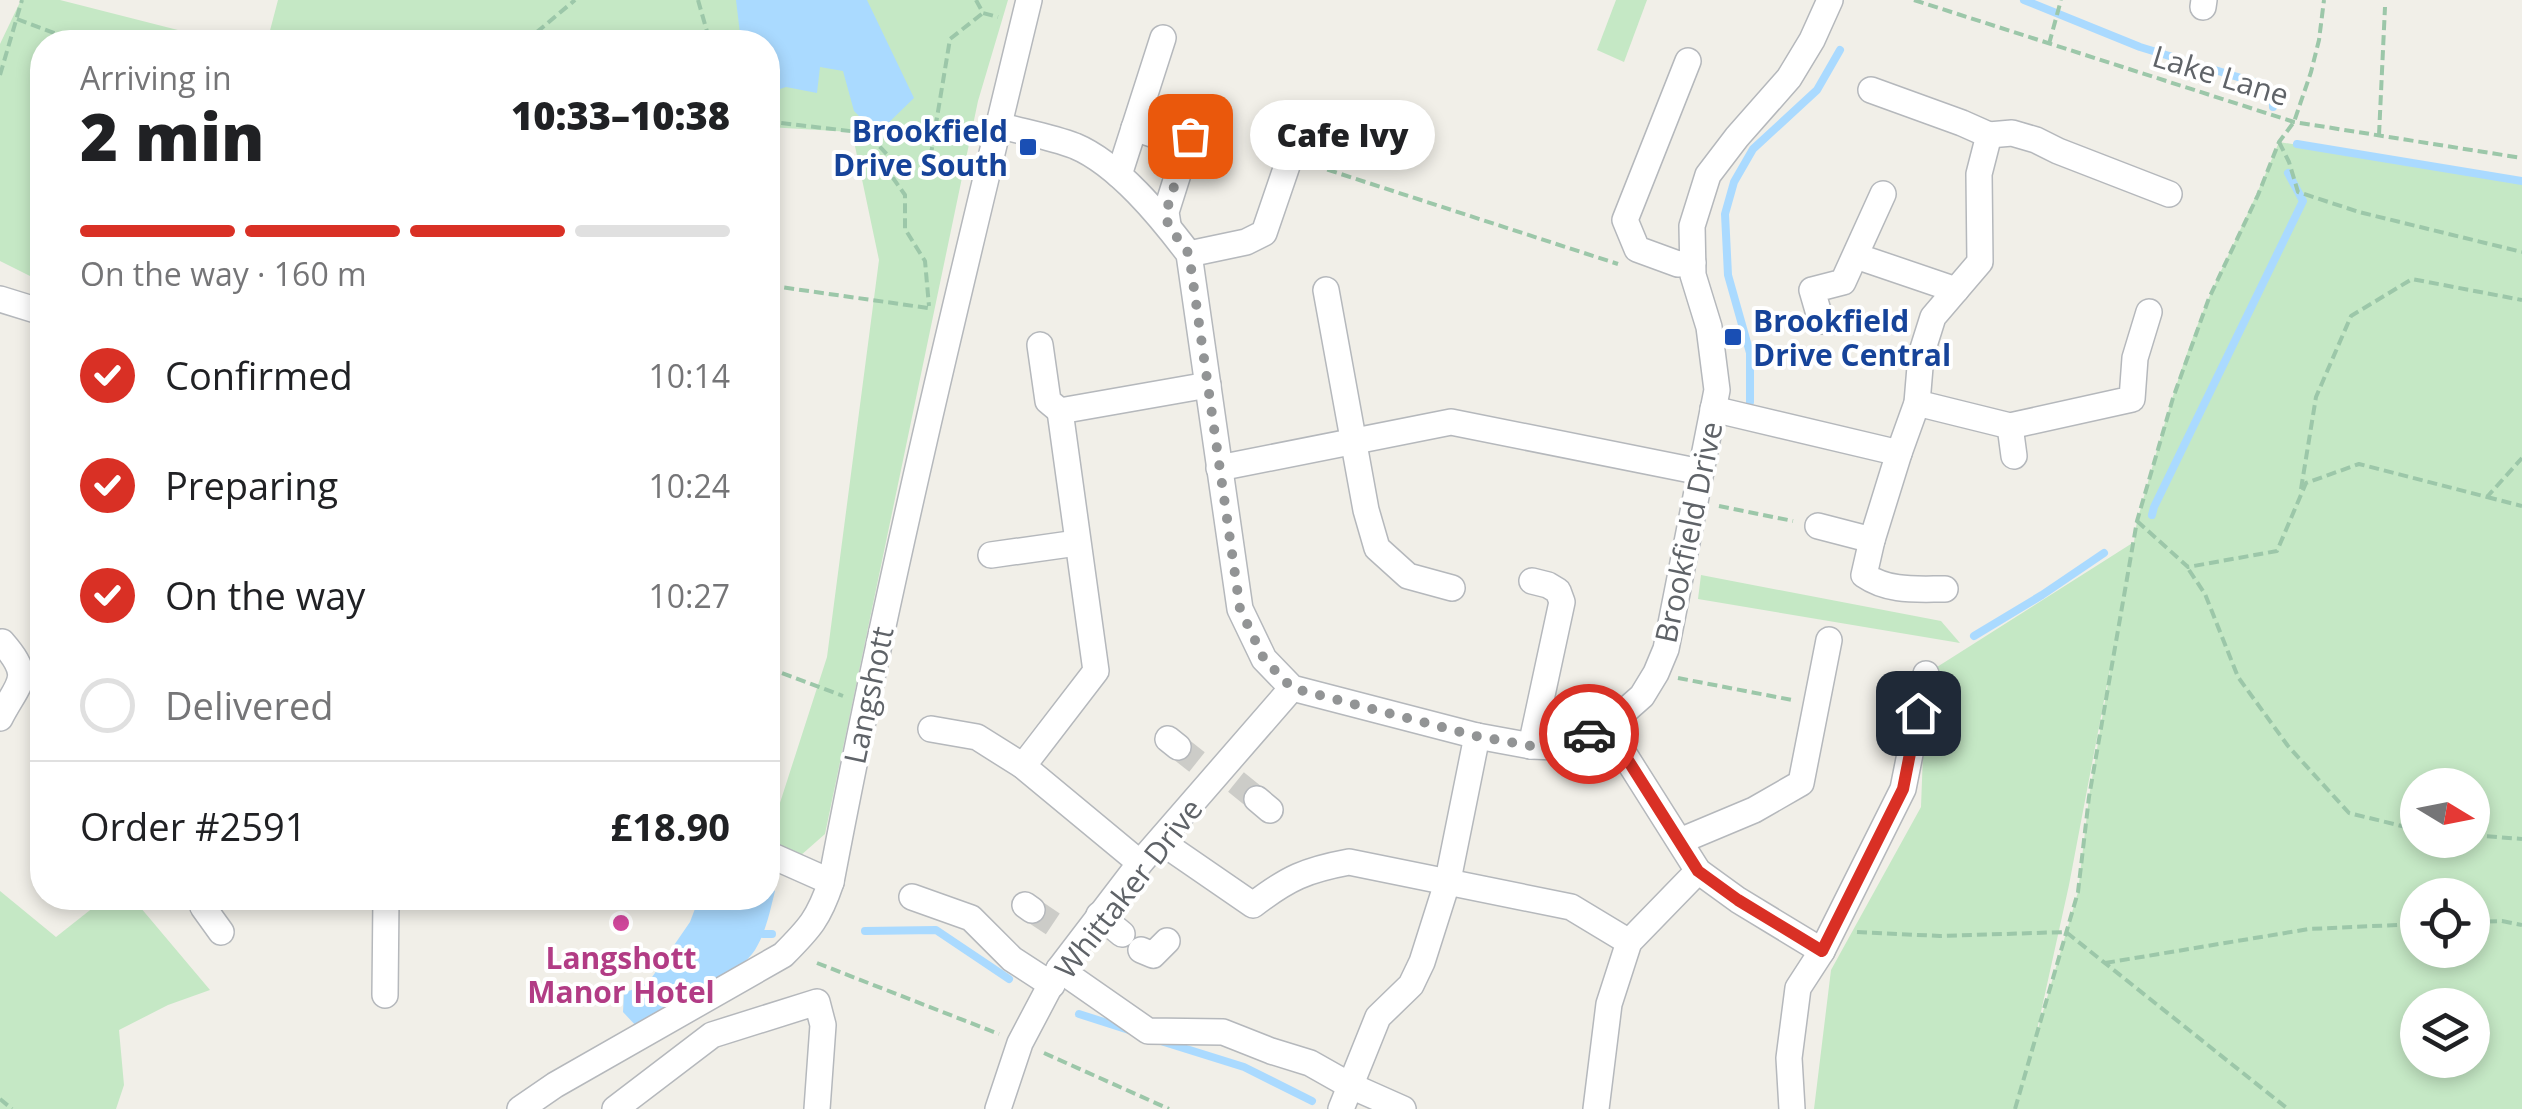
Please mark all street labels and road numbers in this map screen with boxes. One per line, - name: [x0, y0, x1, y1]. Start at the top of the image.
- street label: Lake Lane: [2148, 35, 2294, 115]
- street label: Brookfield Drive: [1645, 418, 1731, 646]
- street label: Langshott: [833, 623, 903, 767]
- street label: Whittaker Drive: [1045, 790, 1211, 986]

